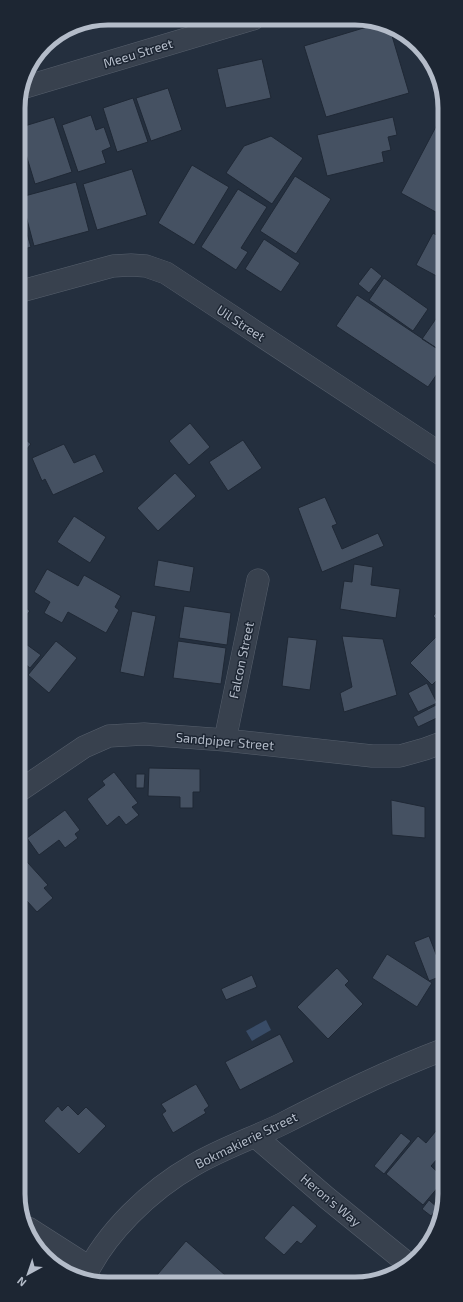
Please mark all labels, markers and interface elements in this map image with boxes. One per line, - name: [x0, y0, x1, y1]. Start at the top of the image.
- street label: Meeu Street: [101, 35, 175, 71]
- street label: Uil Street: [214, 301, 268, 345]
- street label: Falcon Street: [225, 620, 257, 700]
- street label: Sandpiper Street: [175, 729, 275, 753]
- street label: Bokmakierie Street: [192, 1108, 300, 1172]
- street label: Heron's Way: [298, 1170, 364, 1230]
- north arrow: [8, 1254, 48, 1294]
- text: N: [14, 1274, 28, 1290]

